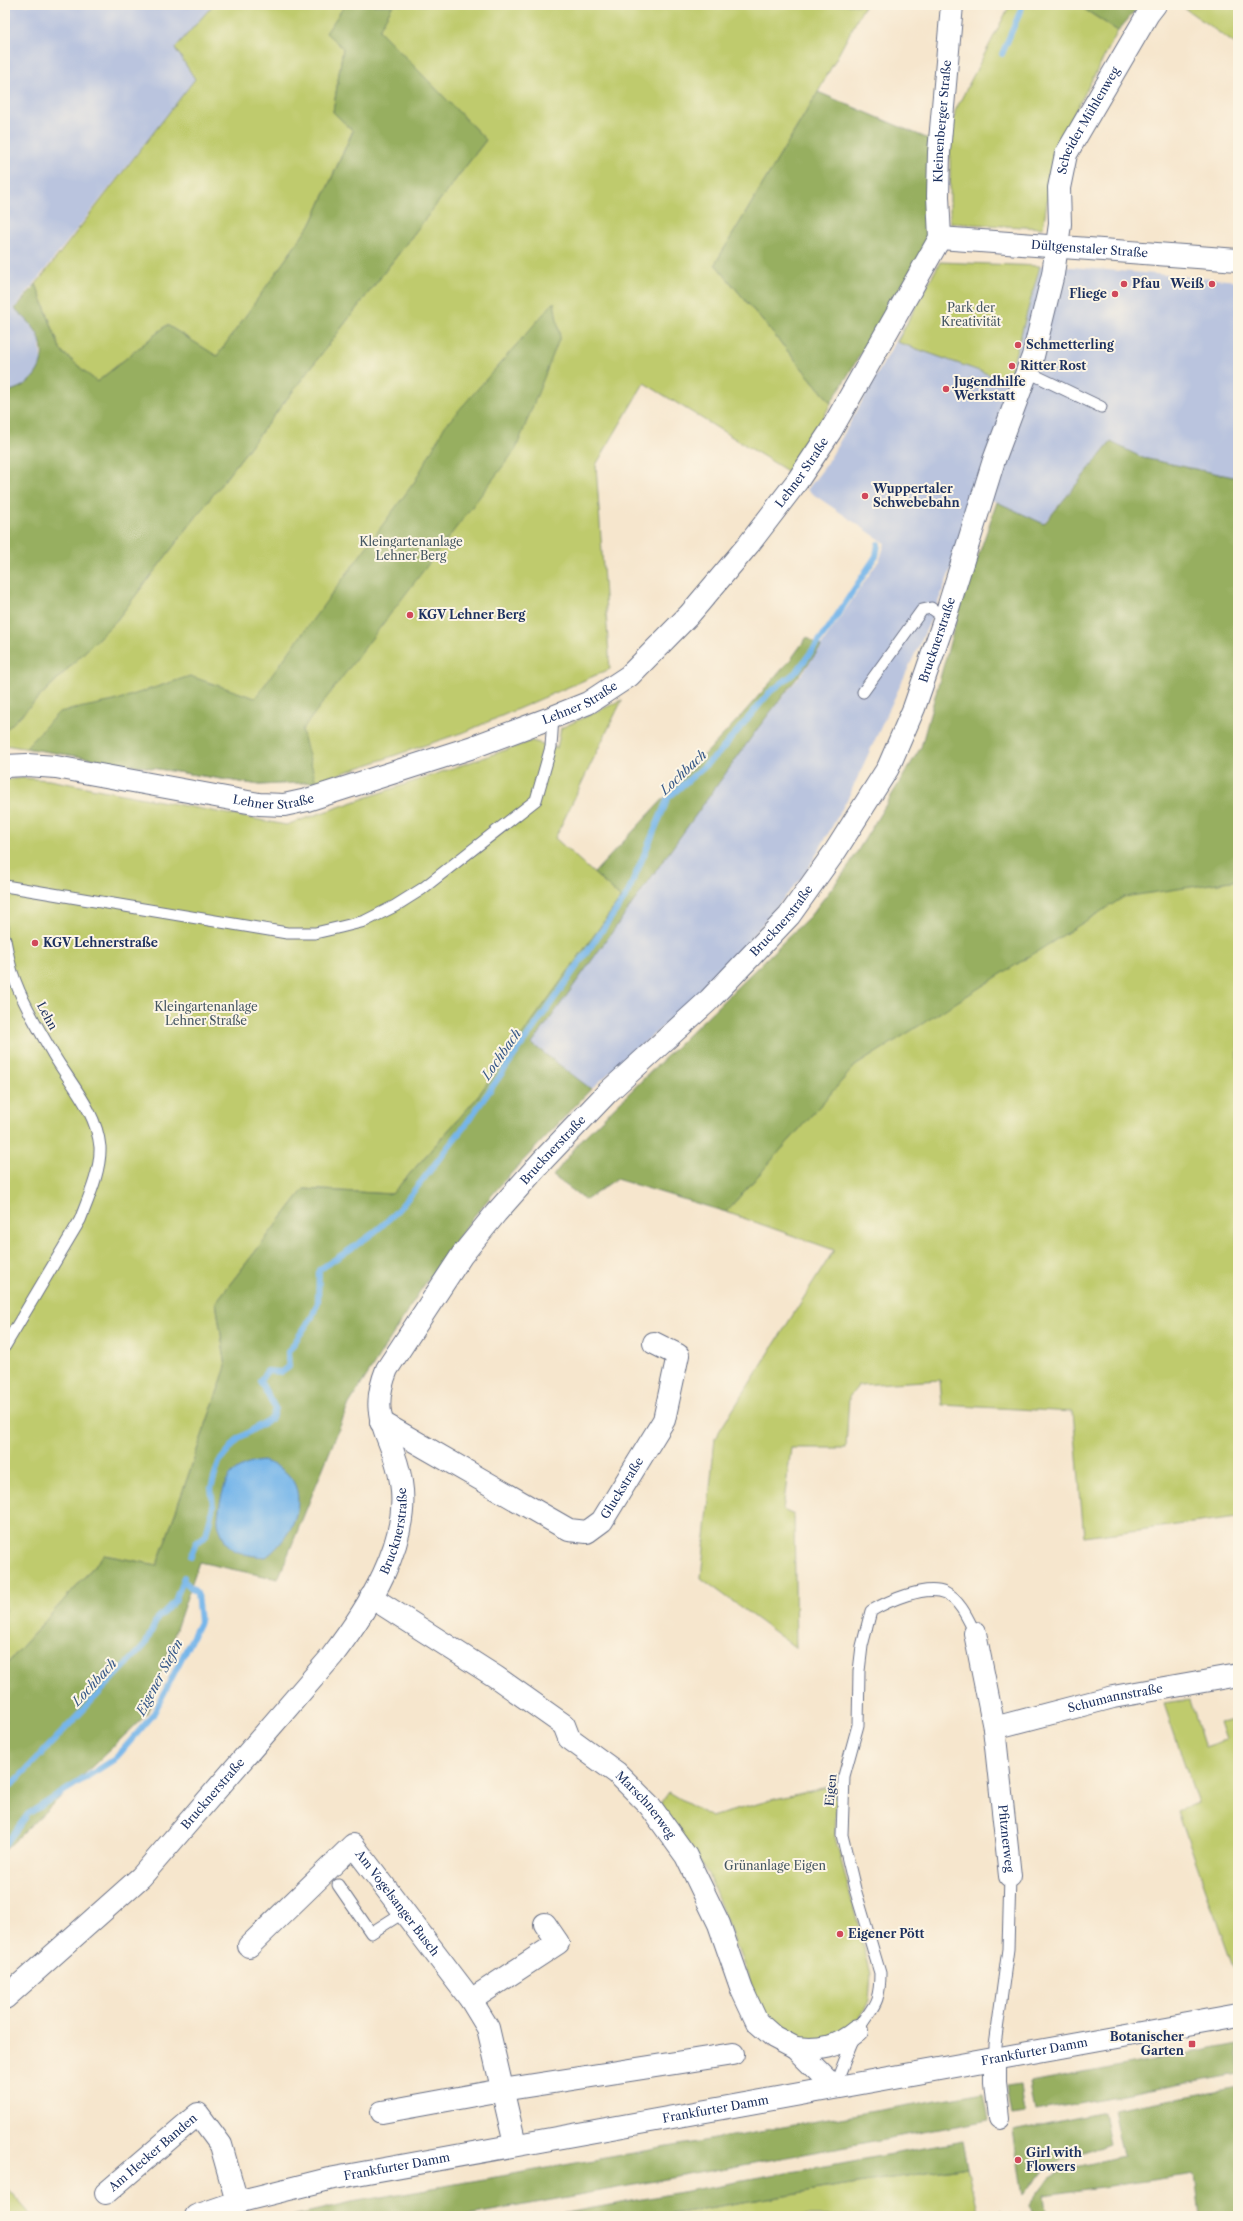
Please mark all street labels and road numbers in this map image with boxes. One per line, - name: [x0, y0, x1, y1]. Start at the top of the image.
- street label: Kleinenberger Straße: [930, 59, 954, 183]
- street label: Scheider Mühlenweg: [1054, 63, 1123, 176]
- street label: Dültgenstaler Straße: [1031, 237, 1149, 260]
- street label: Lehner Straße: [772, 434, 831, 510]
- street label: Brucknerstraße: [915, 595, 958, 684]
- street label: Lehner Straße: [540, 678, 620, 727]
- street label: Lehner Straße: [232, 790, 316, 812]
- street label: Brucknerstraße: [747, 882, 816, 959]
- street label: Lehn: [34, 999, 61, 1033]
- street label: Brucknerstraße: [517, 1112, 589, 1187]
- street label: Gluckstraße: [597, 1454, 646, 1522]
- street label: Brucknerstraße: [376, 1487, 409, 1577]
- street label: Schumannstraße: [1066, 1680, 1164, 1715]
- street label: Brucknerstraße: [178, 1755, 248, 1832]
- street label: Marschnerweg: [613, 1768, 679, 1842]
- street label: Eigen: [822, 1773, 839, 1807]
- street label: Pfitznerweg: [995, 1804, 1018, 1874]
- street label: Am Vogelsanger Busch: [352, 1846, 443, 1959]
- street label: Frankfurter Damm: [980, 2034, 1089, 2068]
- street label: Frankfurter Damm: [661, 2092, 770, 2126]
- street label: Am Hecker Banden: [105, 2110, 200, 2195]
- street label: Frankfurter Damm: [342, 2149, 451, 2183]

